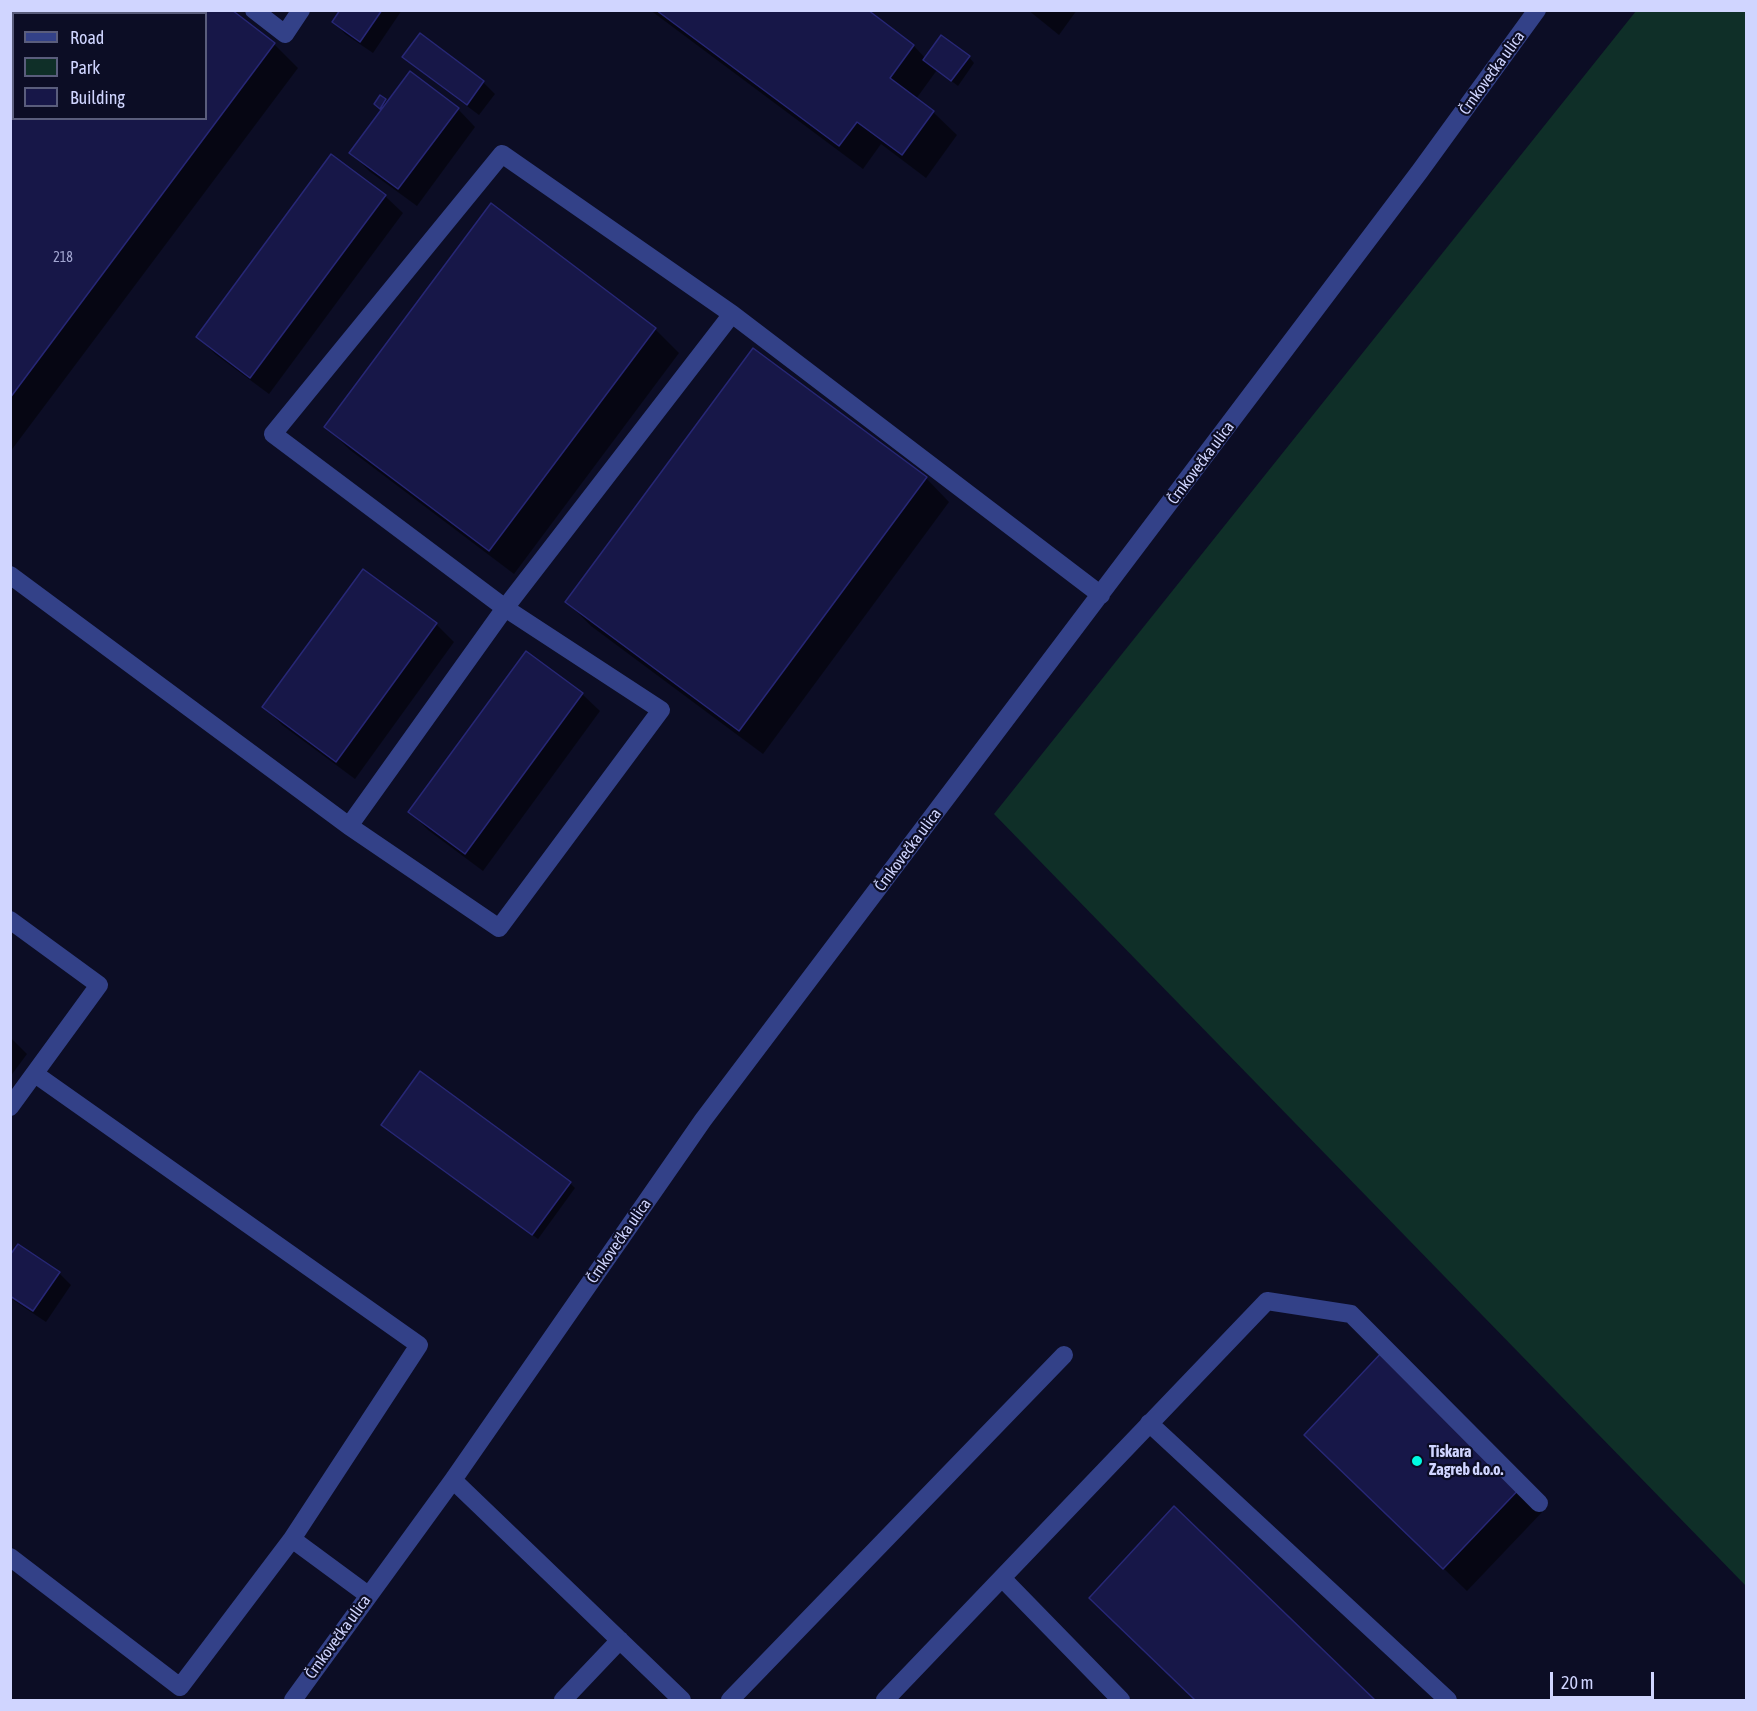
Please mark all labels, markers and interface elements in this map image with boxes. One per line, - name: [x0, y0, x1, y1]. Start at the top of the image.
- legend: [12, 12, 207, 120]
- text: Road: [70, 27, 104, 48]
- street label: Črnkovečka ulica: [1455, 27, 1529, 119]
- text: Park: [70, 57, 100, 78]
- text: Building: [70, 87, 125, 108]
- house number: 218: [53, 250, 73, 266]
- street label: Črnkovečka ulica: [1164, 418, 1238, 508]
- street label: Črnkovečka ulica: [871, 805, 945, 895]
- street label: Črnkovečka ulica: [583, 1195, 655, 1287]
- place label: Tiskara Zagreb d.o.o.: [1429, 1442, 1503, 1480]
- marker: Tiskara Zagreb d.o.o.: [1410, 1454, 1424, 1468]
- street label: Črnkovečka ulica: [301, 1591, 375, 1683]
- scale bar: [1553, 1660, 1656, 1698]
- text: 20 m: [1561, 1672, 1593, 1693]

